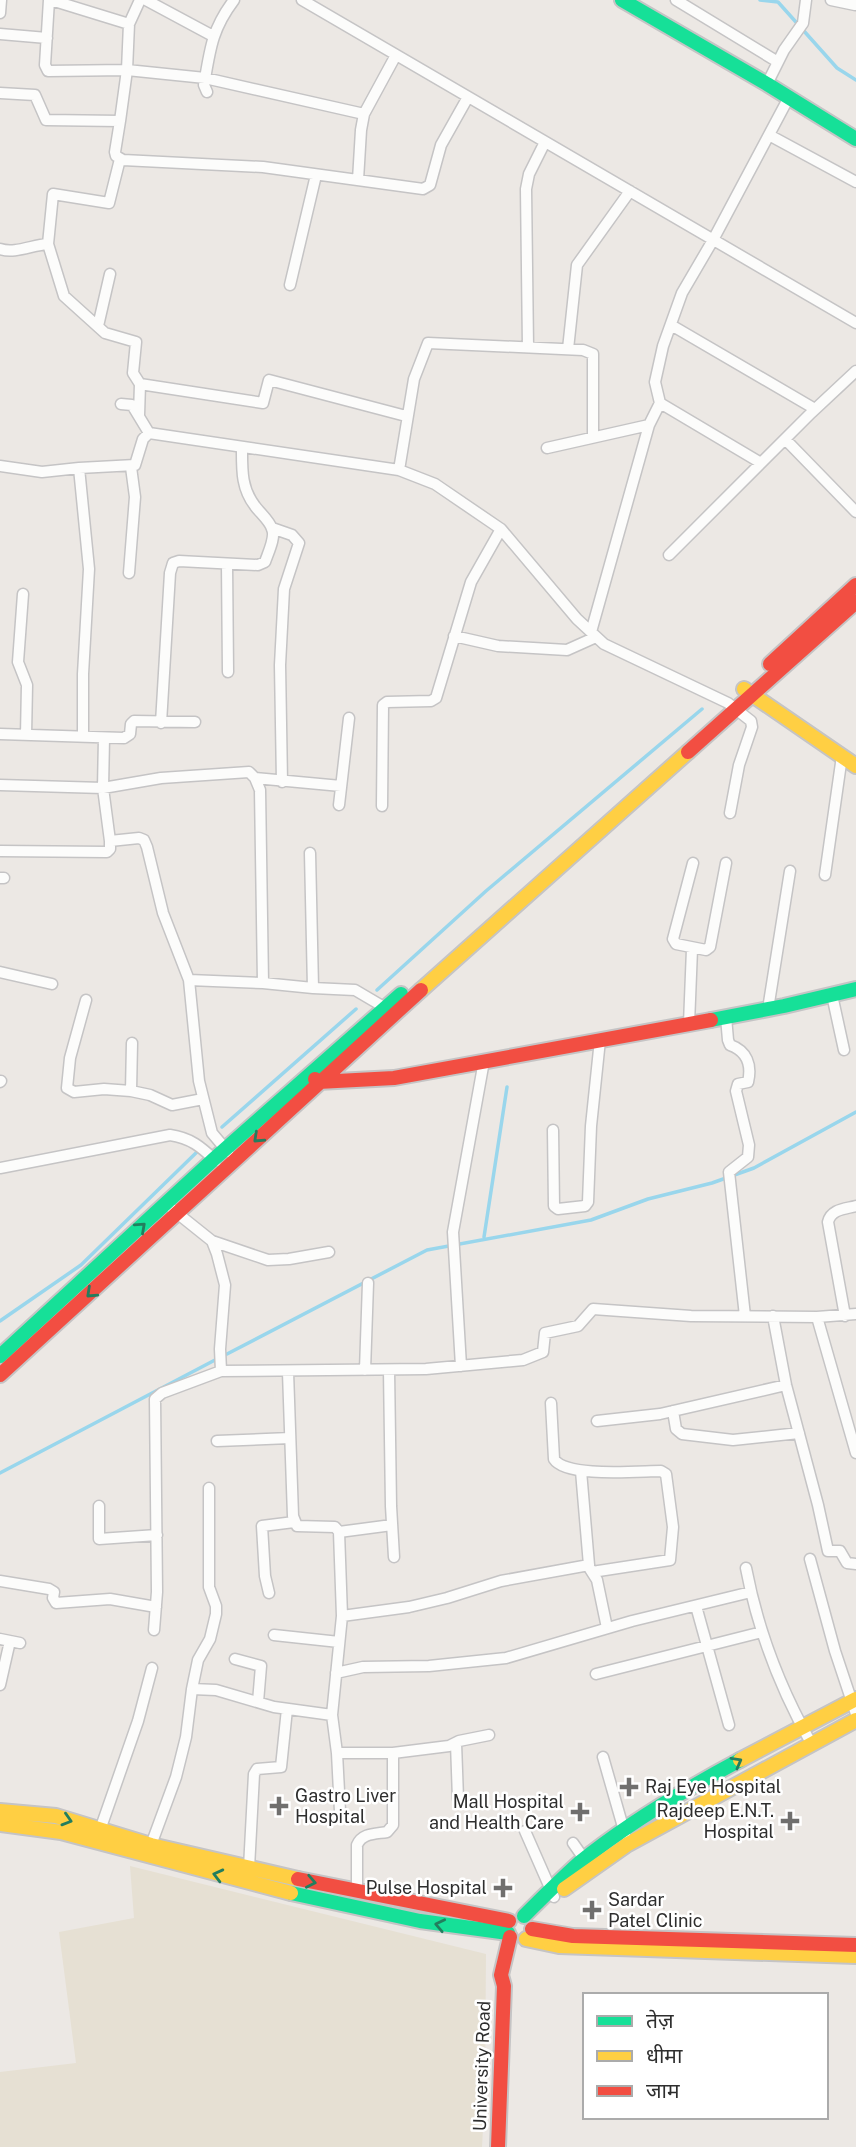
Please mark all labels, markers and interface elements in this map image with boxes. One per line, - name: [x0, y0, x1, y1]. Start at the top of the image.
- one-way arrow: [253, 1130, 266, 1142]
- one-way arrow: [133, 1223, 146, 1236]
- one-way arrow: [86, 1284, 99, 1297]
- one-way arrow: [730, 1757, 742, 1770]
- place label: Raj Eye Hospital: [645, 1776, 781, 1797]
- marker: Raj Eye Hospital: [619, 1777, 639, 1797]
- place label: Gastro Liver Hospital: [295, 1785, 396, 1827]
- place label: Mall Hospital and Health Care: [429, 1791, 564, 1833]
- marker: Gastro Liver Hospital: [269, 1796, 289, 1816]
- place label: Rajdeep E.N.T. Hospital: [656, 1800, 774, 1842]
- marker: Mall Hospital and Health Care: [570, 1802, 590, 1822]
- one-way arrow: [61, 1811, 73, 1826]
- marker: Rajdeep E.N.T. Hospital: [780, 1811, 800, 1831]
- one-way arrow: [212, 1869, 224, 1883]
- one-way arrow: [305, 1874, 317, 1889]
- place label: Pulse Hospital: [366, 1877, 487, 1898]
- marker: Pulse Hospital: [493, 1878, 513, 1898]
- place label: Sardar Patel Clinic: [608, 1889, 703, 1931]
- marker: Sardar Patel Clinic: [582, 1900, 602, 1920]
- one-way arrow: [434, 1919, 446, 1934]
- legend: [583, 1993, 828, 2119]
- street label: University Road: [469, 2000, 494, 2132]
- text: तेज़: [646, 2008, 674, 2033]
- text: धीमा: [646, 2043, 683, 2068]
- text: जाम: [646, 2078, 680, 2103]

